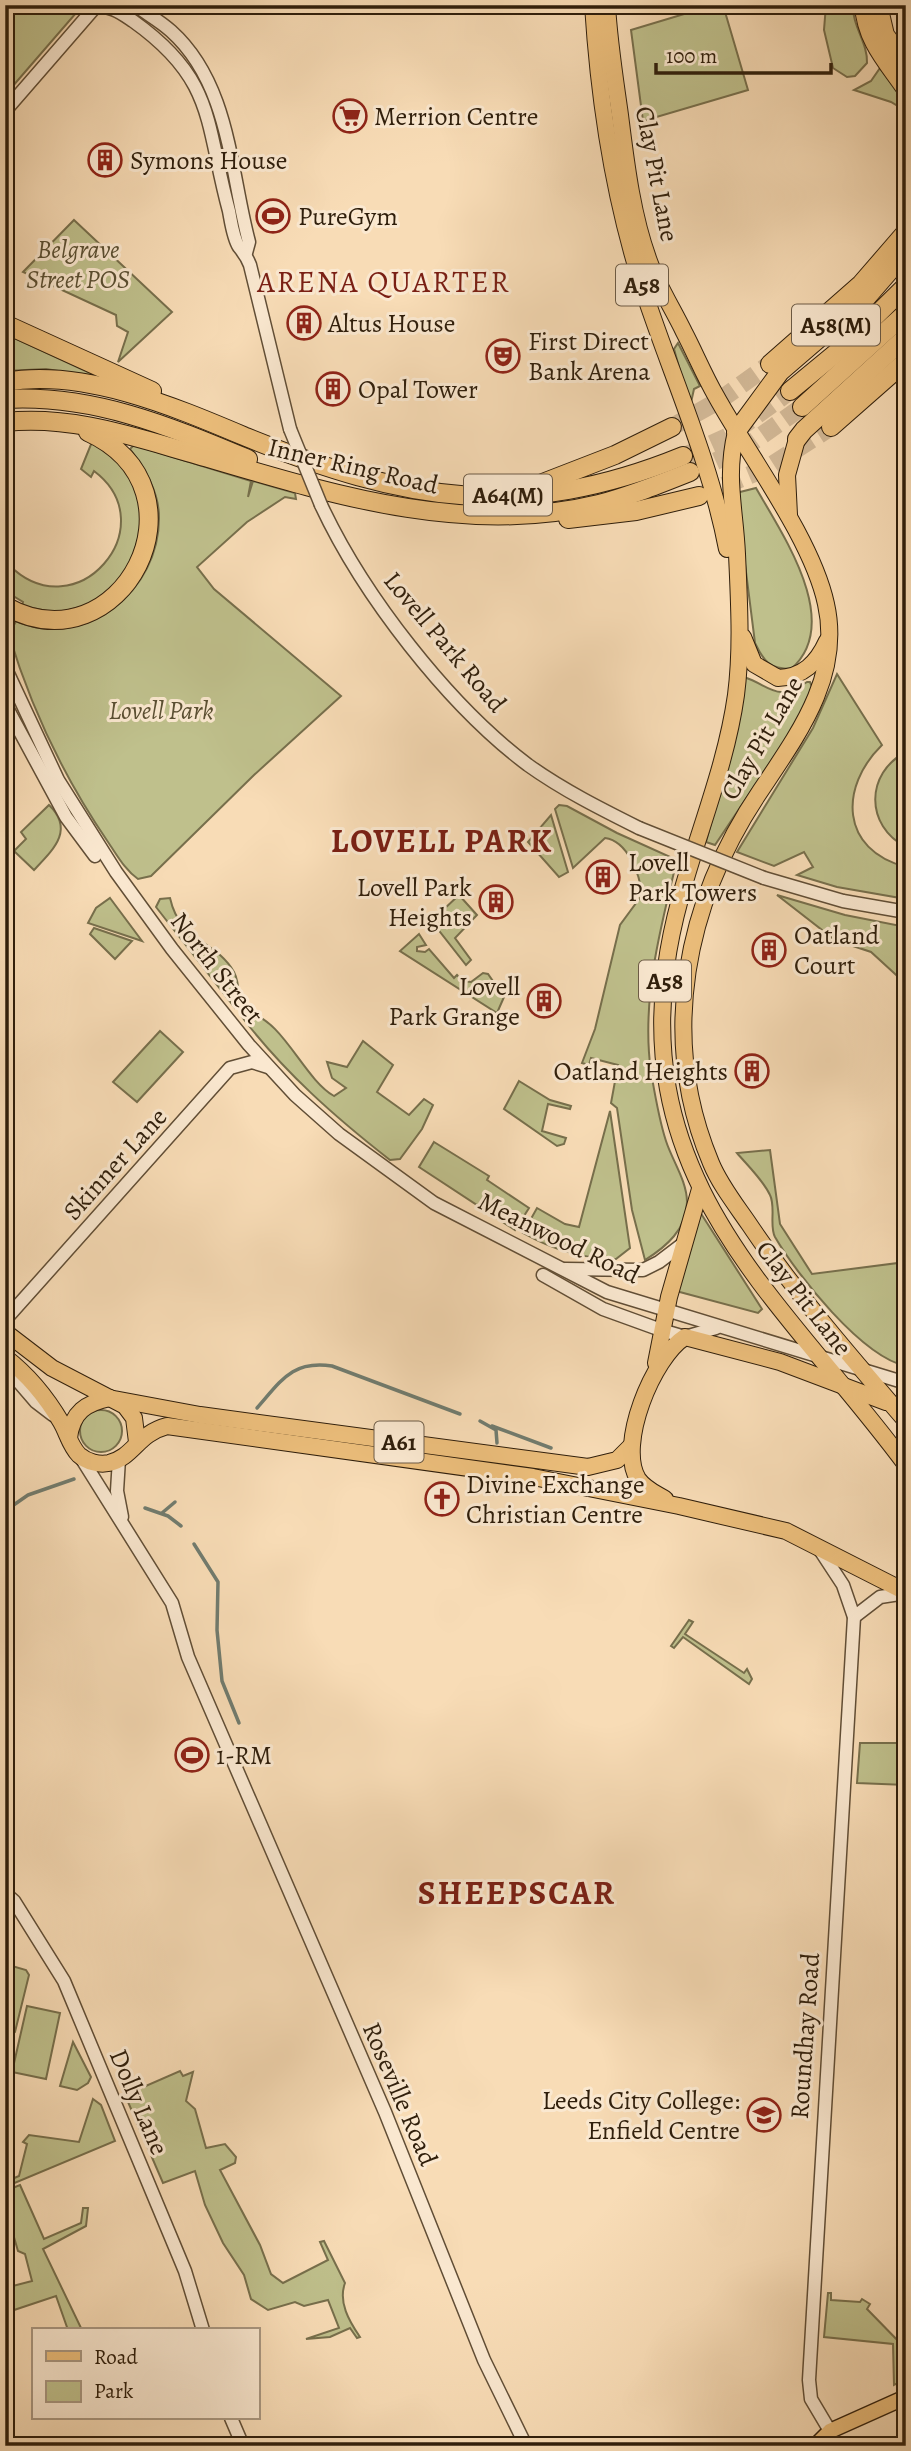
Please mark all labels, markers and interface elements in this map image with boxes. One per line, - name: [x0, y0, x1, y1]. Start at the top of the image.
- scale bar: [656, 32, 830, 76]
- text: 100 m: [666, 42, 717, 70]
- supermarket icon: Merrion Centre: [331, 97, 369, 135]
- place label: Merrion Centre: [374, 99, 538, 134]
- street label: Clay Pit Lane: [627, 103, 687, 245]
- building icon: Symons House: [86, 141, 124, 179]
- place label: Symons House: [130, 143, 287, 178]
- sports icon: PureGym: [254, 197, 292, 235]
- place label: PureGym: [298, 199, 398, 234]
- park label: Belgrave Street POS: [26, 232, 130, 297]
- district label: ARENA QUARTER: [256, 262, 511, 302]
- road number: A58: [616, 264, 668, 306]
- building icon: Altus House: [285, 304, 323, 342]
- road number: A58(M): [792, 304, 880, 346]
- place label: Altus House: [327, 306, 455, 341]
- place label: First Direct Bank Arena: [528, 324, 650, 389]
- theatre icon: First Direct Bank Arena: [484, 337, 522, 375]
- building icon: Opal Tower: [314, 370, 352, 408]
- place label: Opal Tower: [358, 372, 478, 407]
- street label: Inner Ring Road: [264, 429, 442, 503]
- road number: A64(M): [464, 474, 552, 516]
- street label: Lovell Park Road: [376, 564, 514, 720]
- street label: Clay Pit Lane: [713, 670, 811, 806]
- park label: Lovell Park: [108, 693, 214, 728]
- district label: LOVELL PARK: [331, 818, 553, 863]
- place label: Lovell Park Towers: [628, 845, 757, 910]
- building icon: Lovell Park Towers: [584, 858, 622, 896]
- place label: Lovell Park Heights: [357, 870, 472, 935]
- building icon: Lovell Park Heights: [477, 883, 515, 921]
- street label: North Street: [162, 905, 272, 1031]
- place label: Oatland Court: [794, 918, 879, 983]
- building icon: Oatland Court: [750, 931, 788, 969]
- road number: A58: [639, 960, 691, 1001]
- place label: Lovell Park Grange: [388, 969, 520, 1034]
- building icon: Lovell Park Grange: [525, 982, 563, 1020]
- building icon: Oatland Heights: [733, 1052, 771, 1090]
- place label: Oatland Heights: [553, 1054, 728, 1089]
- street label: Skinner Lane: [55, 1100, 175, 1228]
- street label: Meanwood Road: [472, 1184, 646, 1292]
- street label: Clay Pit Lane: [748, 1233, 860, 1363]
- road number: A61: [374, 1422, 424, 1462]
- place label: Divine Exchange Christian Centre: [466, 1467, 645, 1532]
- church icon: Divine Exchange Christian Centre: [423, 1480, 461, 1518]
- sports icon: 1-RM: [173, 1736, 211, 1774]
- place label: 1-RM: [216, 1738, 272, 1773]
- district label: SHEEPSCAR: [418, 1870, 616, 1915]
- street label: Roundhay Road: [782, 1952, 828, 2120]
- street label: Roseville Road: [354, 2017, 446, 2171]
- street label: Dolly Lane: [101, 2044, 177, 2160]
- place label: Leeds City College: Enfield Centre: [542, 2083, 740, 2148]
- school or university icon: Leeds City College: Enfield Centre: [745, 2096, 783, 2134]
- legend: [32, 2328, 259, 2420]
- text: Road: [94, 2343, 138, 2371]
- text: Park: [94, 2377, 134, 2405]

